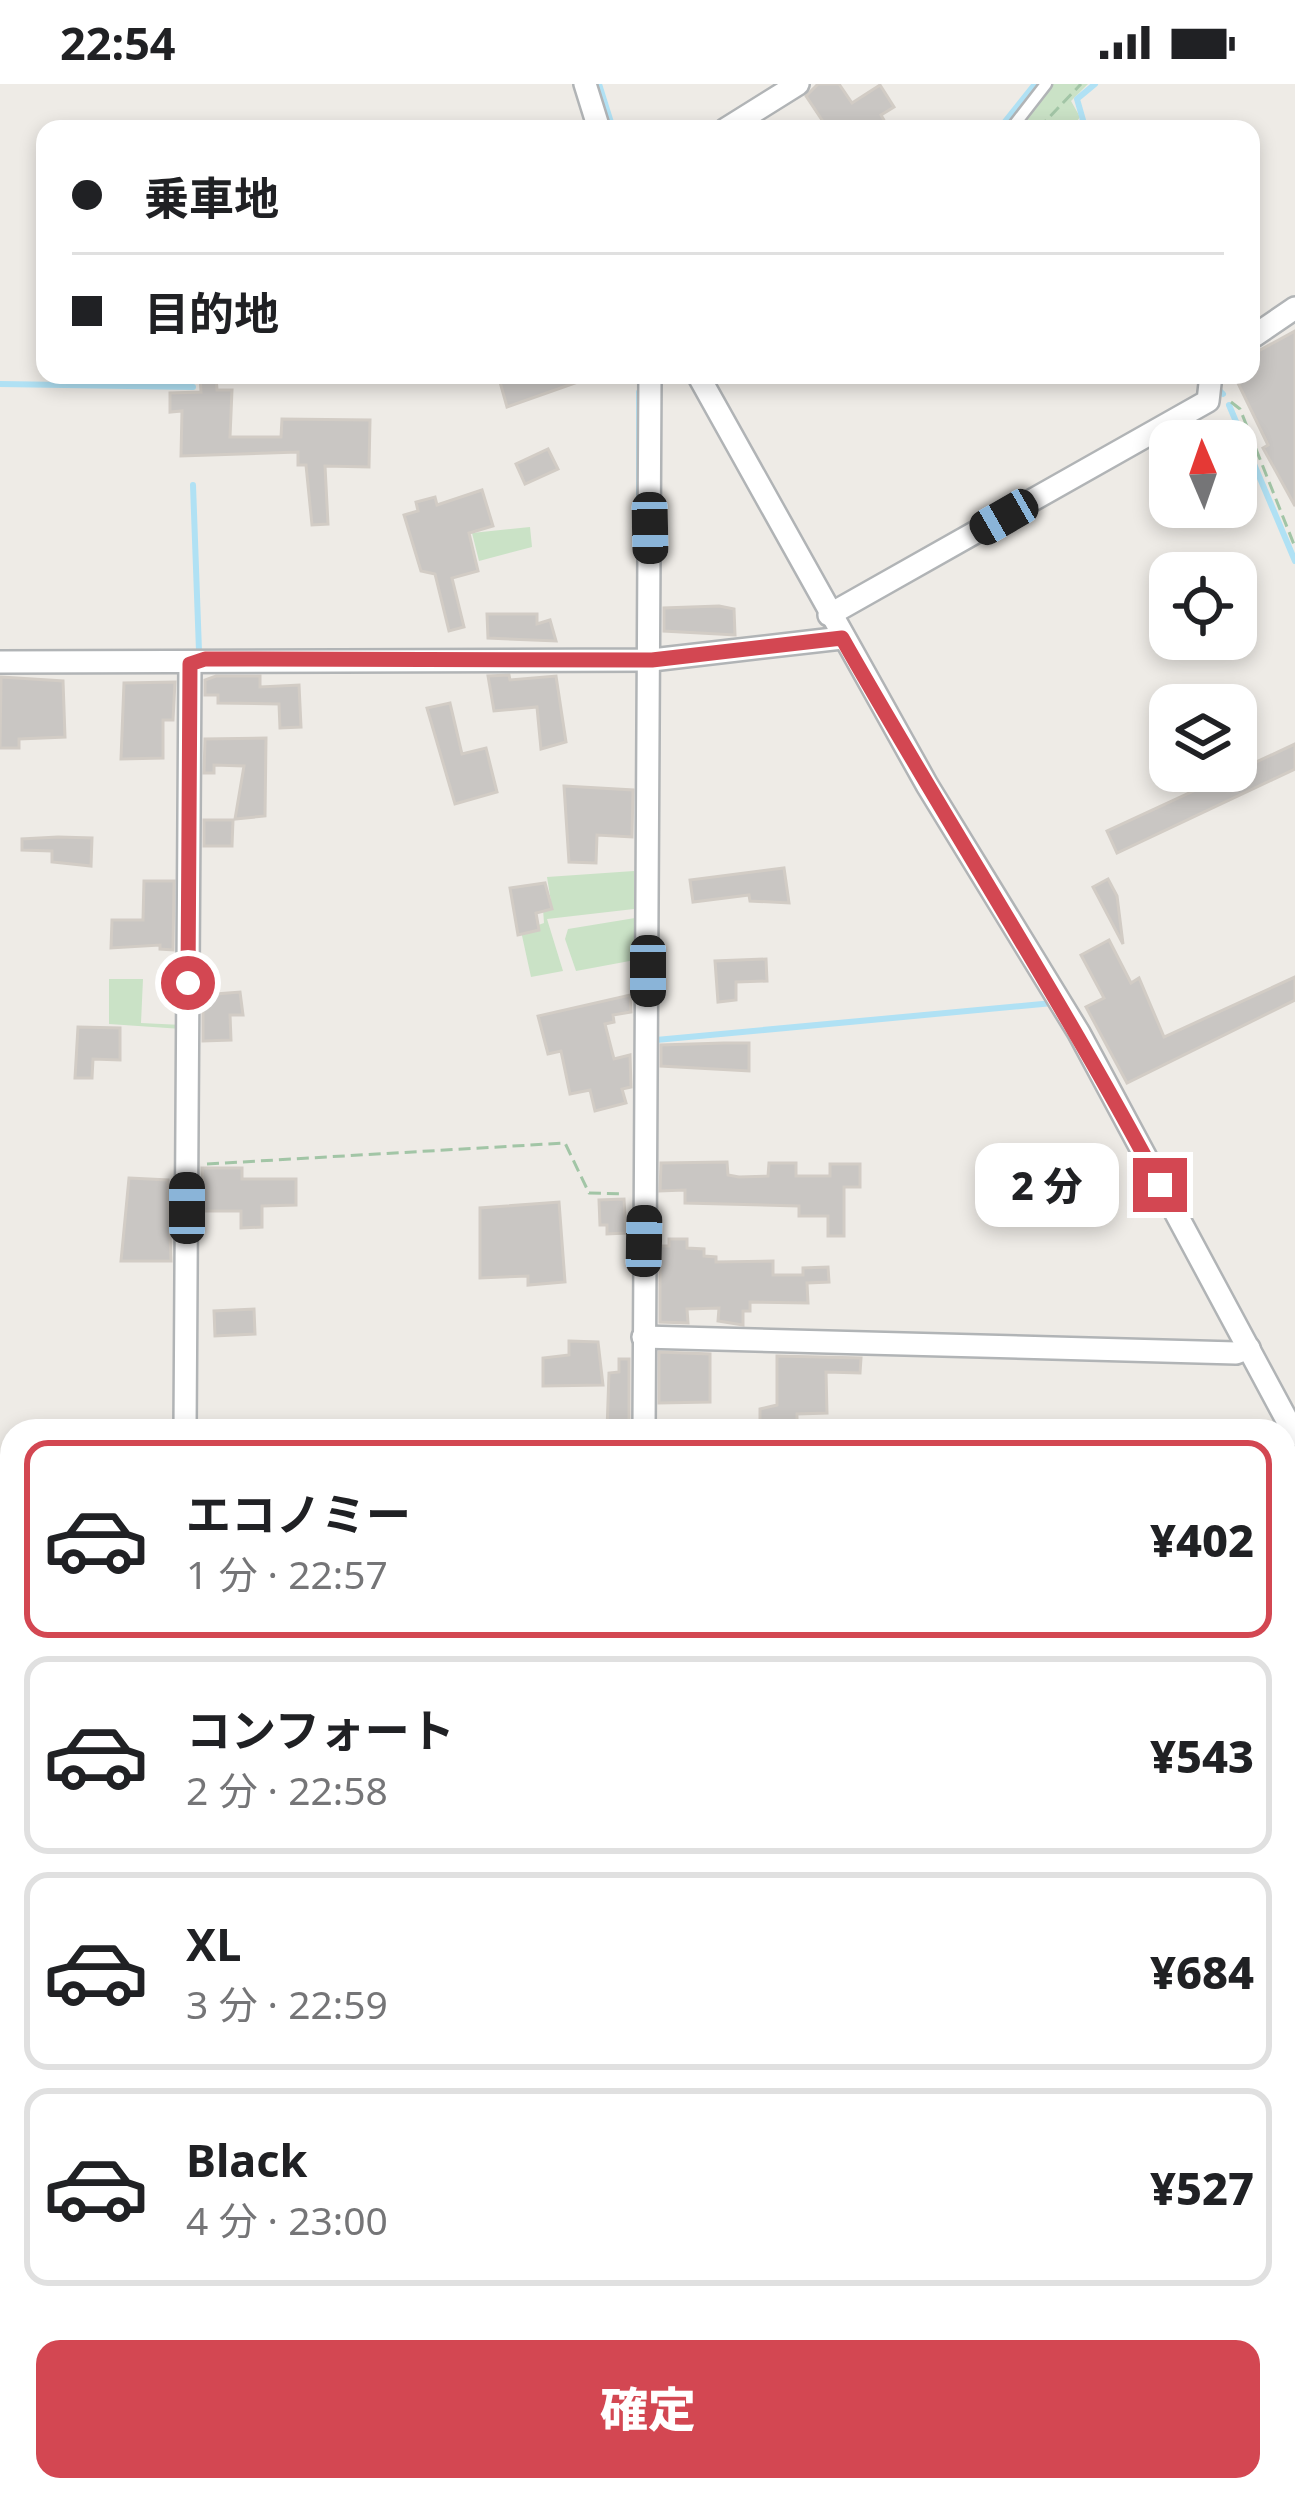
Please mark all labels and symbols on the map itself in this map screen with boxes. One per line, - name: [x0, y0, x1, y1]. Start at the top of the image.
- north arrow: [1149, 420, 1257, 528]
- car: [964, 483, 1044, 551]
- car: [631, 492, 669, 564]
- car: [630, 935, 666, 1007]
- route start: [161, 956, 215, 1010]
- callout: 2 分: [974, 1143, 1118, 1227]
- route end: [1133, 1158, 1187, 1212]
- car: [169, 1172, 205, 1244]
- car: [625, 1205, 663, 1277]

